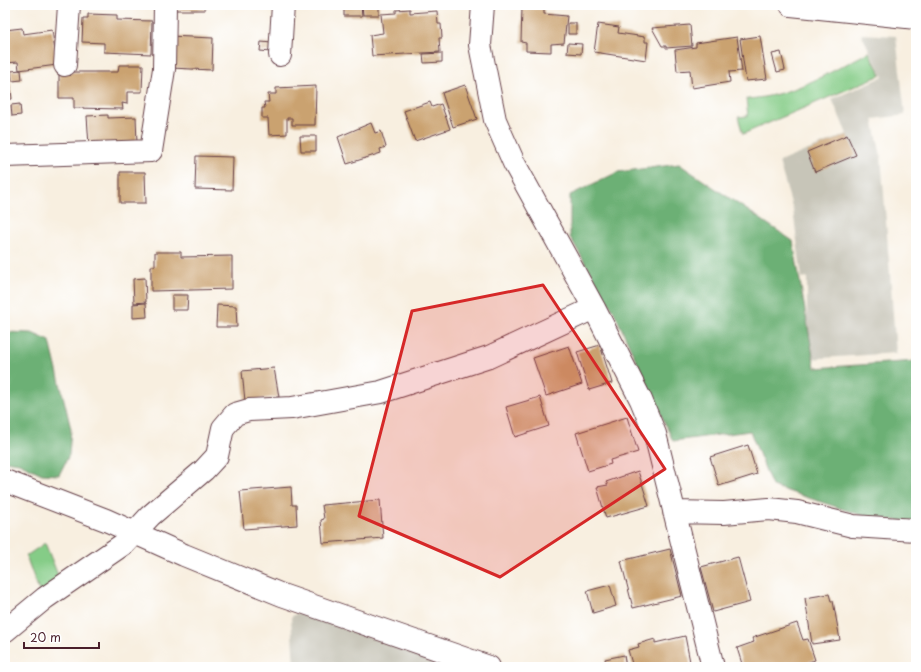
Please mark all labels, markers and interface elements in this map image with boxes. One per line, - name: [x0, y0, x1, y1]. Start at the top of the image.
- scale bar: [24, 624, 99, 650]
- text: 20 m: [30, 628, 61, 646]

